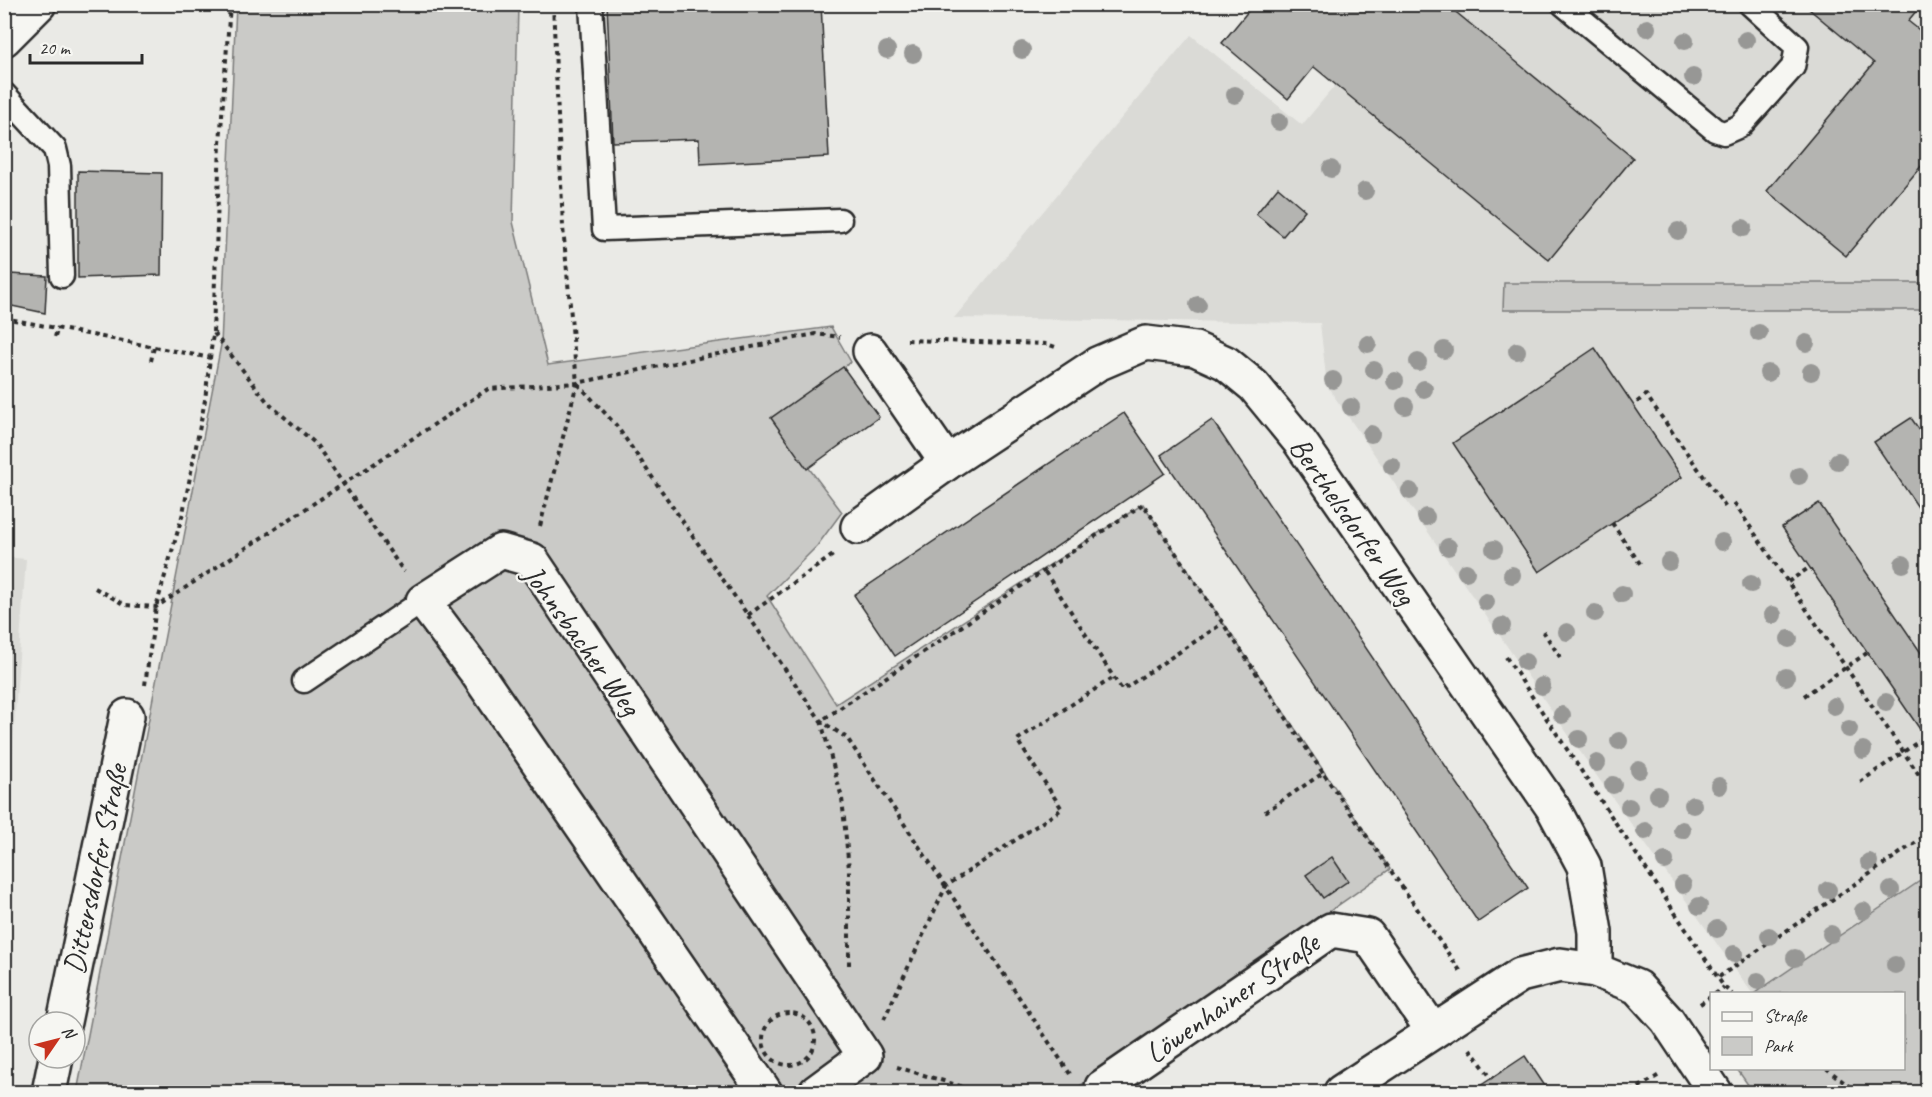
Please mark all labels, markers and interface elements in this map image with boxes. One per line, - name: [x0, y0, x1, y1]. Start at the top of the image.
- scale bar: [30, 27, 142, 65]
- text: 20 m: [39, 37, 72, 59]
- street label: Berthelsdorfer Weg: [1281, 430, 1426, 613]
- street label: Johnsbacher Weg: [514, 556, 651, 724]
- street label: Dittersdorfer Straße: [54, 759, 136, 977]
- street label: Löwenhainer Straße: [1138, 923, 1328, 1072]
- legend: [1710, 992, 1905, 1070]
- text: Straße: [1764, 1005, 1808, 1027]
- north arrow: [27, 1010, 87, 1070]
- text: N: [57, 1022, 81, 1044]
- text: Park: [1764, 1035, 1794, 1057]

